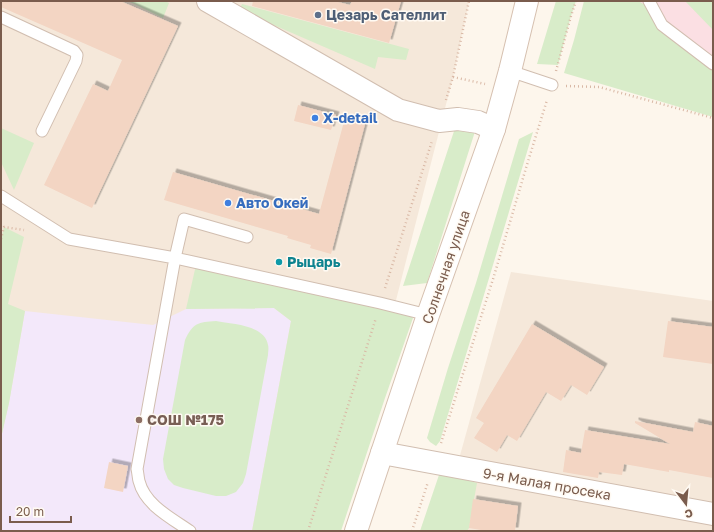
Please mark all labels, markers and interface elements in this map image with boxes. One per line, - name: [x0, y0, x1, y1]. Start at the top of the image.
- place label: Цезарь Сателлит: [326, 6, 447, 23]
- marker: Цезарь Сателлит: [313, 10, 323, 20]
- place label: X-detail: [323, 109, 378, 126]
- marker: X-detail: [310, 113, 320, 123]
- place label: Авто Окей: [236, 194, 308, 211]
- marker: Авто Окей: [223, 198, 233, 208]
- street label: Солнечная улица: [418, 208, 473, 326]
- place label: Рыцарь: [287, 253, 341, 270]
- marker: Рыцарь: [274, 257, 284, 267]
- place label: СОШ №175: [147, 411, 225, 428]
- marker: СОШ №175: [134, 415, 144, 425]
- street label: 9-я Малая просека: [482, 464, 612, 503]
- north arrow: [666, 484, 706, 524]
- scale bar: [10, 498, 71, 524]
- text: 20 m: [16, 504, 44, 519]
- text: С: [683, 507, 694, 521]

